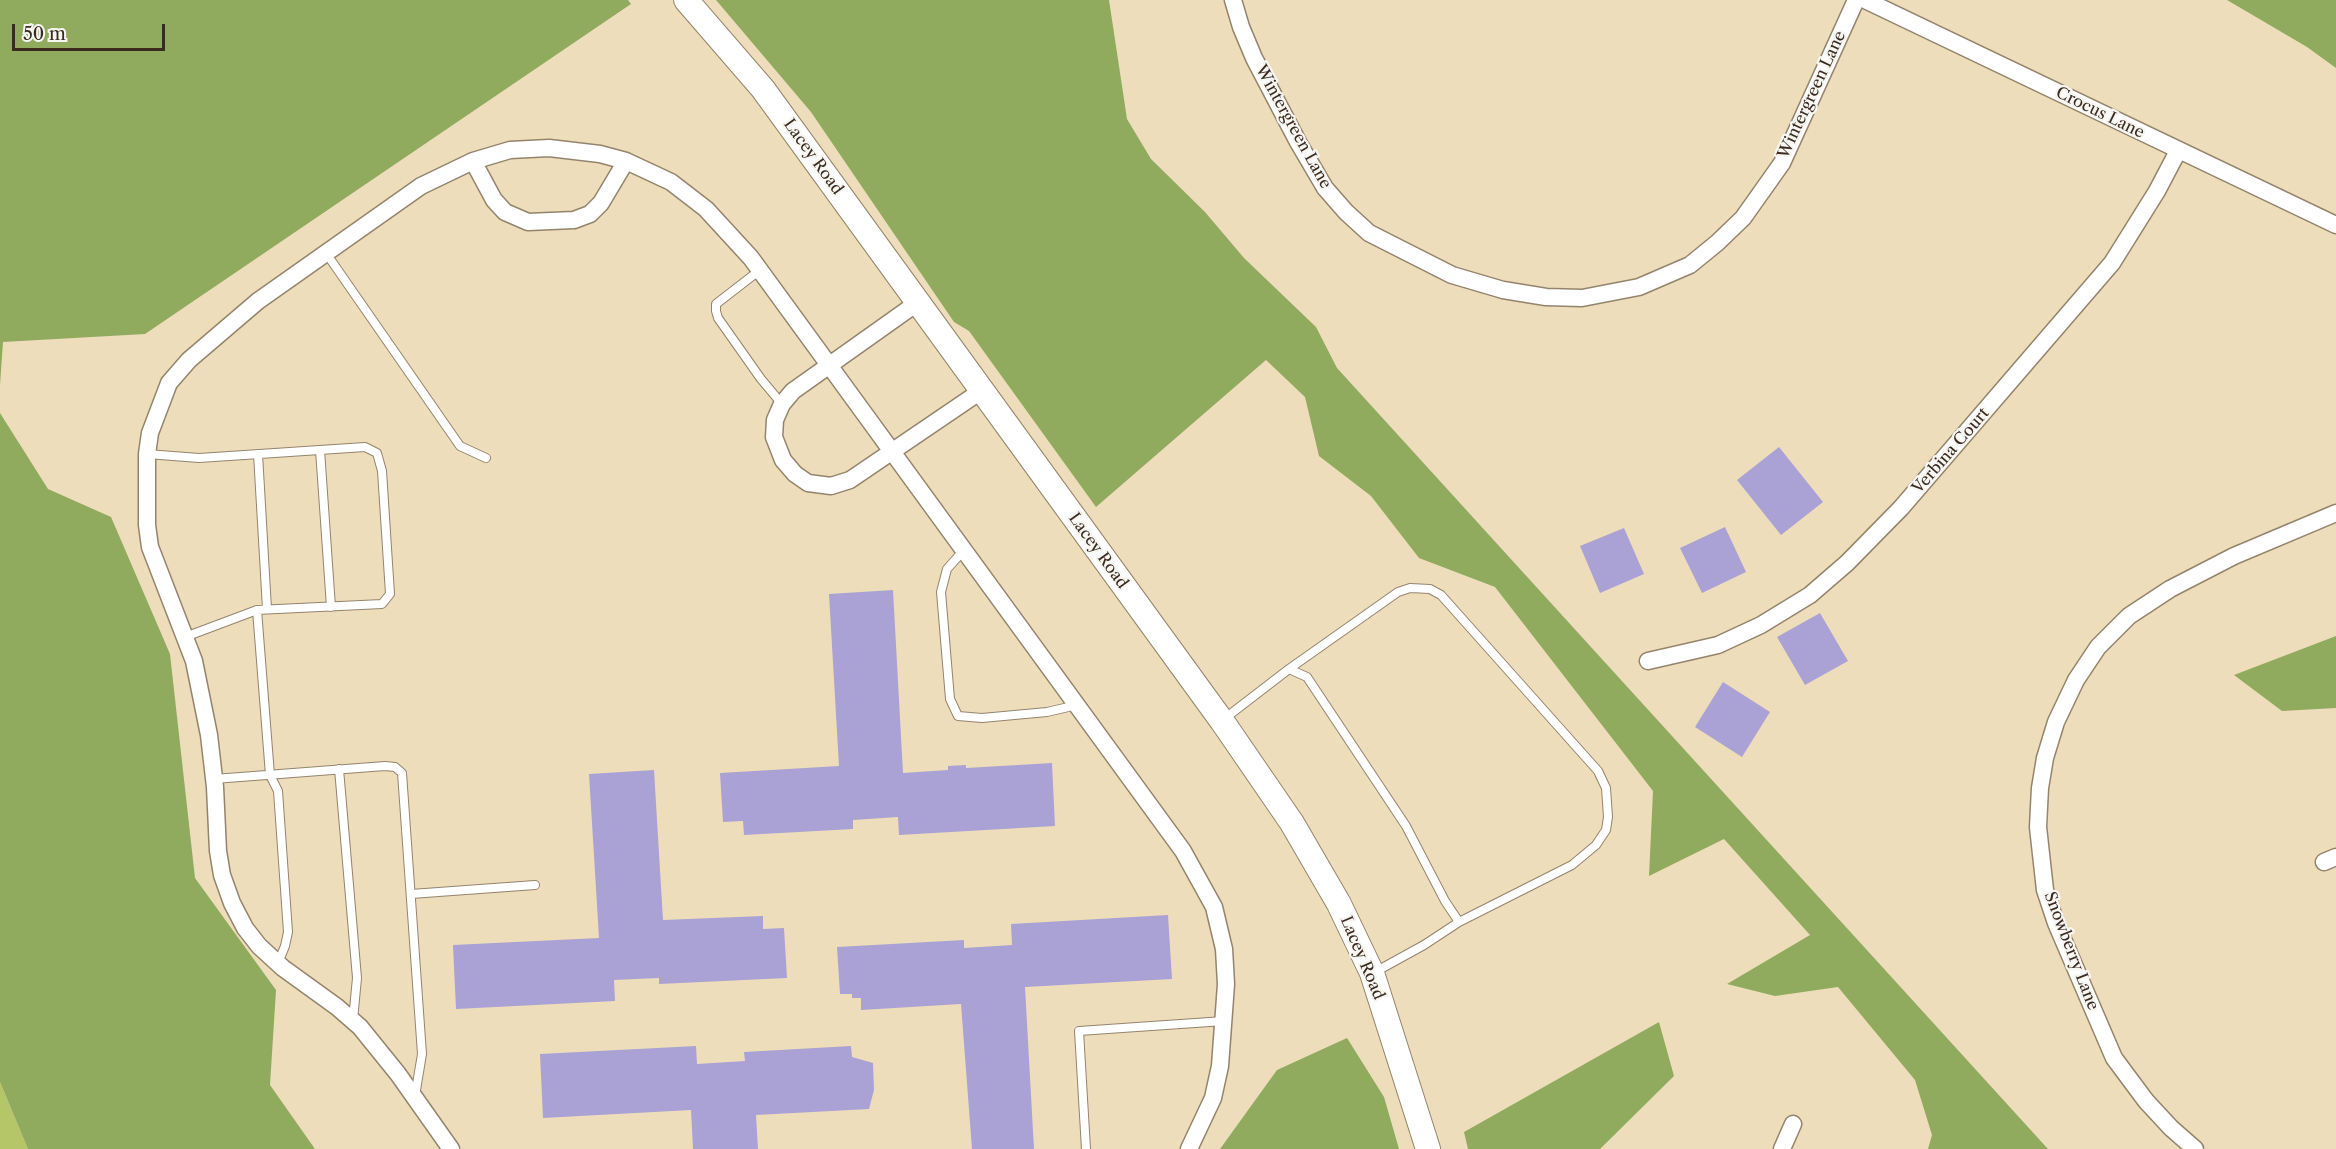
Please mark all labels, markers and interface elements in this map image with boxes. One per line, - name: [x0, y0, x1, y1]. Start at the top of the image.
- scale bar: [15, 12, 168, 50]
- text: 50 m: [23, 23, 66, 45]
- street label: Wintergreen Lane: [1774, 28, 1850, 162]
- street label: Wintergreen Lane: [1251, 62, 1335, 192]
- street label: Crocus Lane: [2053, 83, 2147, 143]
- street label: Lacey Road: [779, 115, 847, 199]
- street label: Verbina Court: [1909, 404, 1993, 498]
- street label: Lacey Road: [1064, 509, 1132, 593]
- street label: Snowberry Lane: [2040, 889, 2102, 1013]
- street label: Lacey Road: [1336, 913, 1388, 1003]

